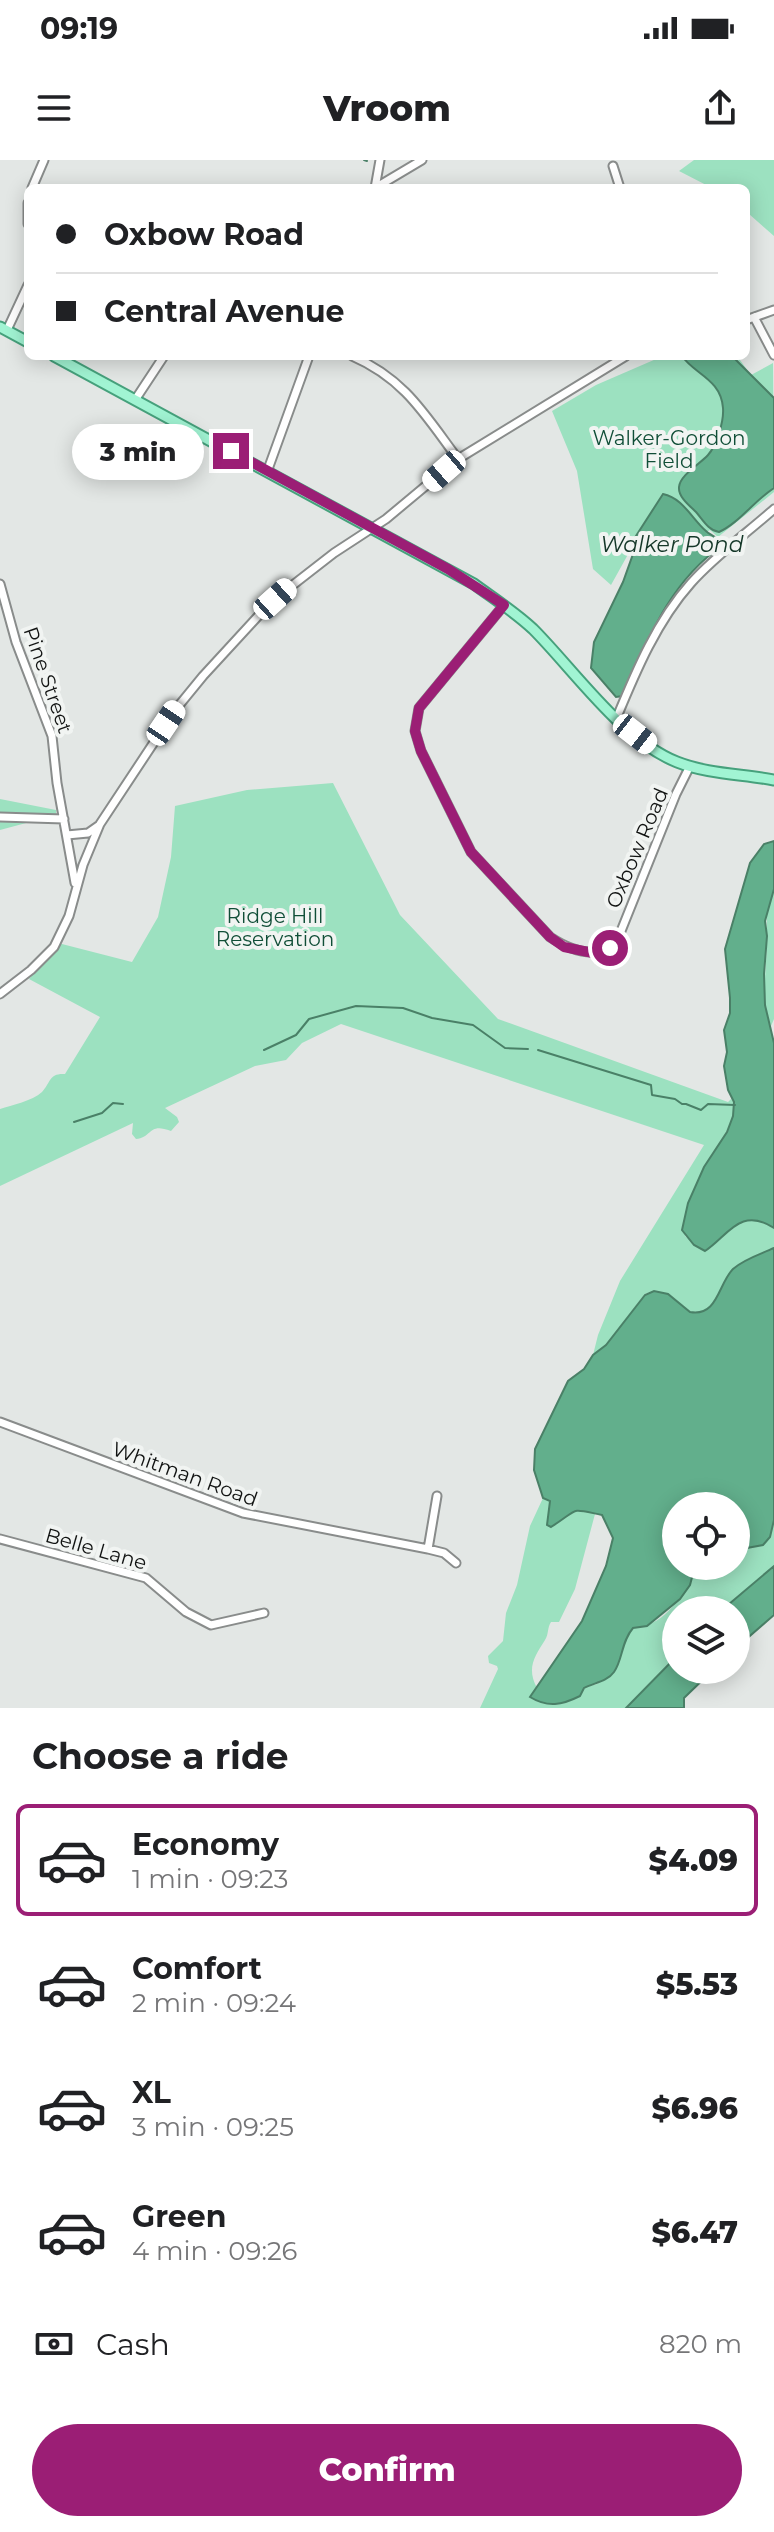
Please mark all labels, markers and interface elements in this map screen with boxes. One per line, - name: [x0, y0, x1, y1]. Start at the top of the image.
- text: 09:19: [40, 10, 118, 47]
- icon: menu: [32, 86, 76, 130]
- text: Vroom: [323, 86, 451, 130]
- icon: share: [698, 86, 742, 130]
- text: Oxbow Road: [104, 216, 304, 253]
- text: Central Avenue: [104, 293, 344, 330]
- callout: 3 min: [71, 423, 203, 479]
- park label: Walker-Gordon Field: [593, 426, 745, 473]
- route end: [213, 433, 249, 469]
- text: 3 min: [100, 436, 176, 468]
- car: [418, 446, 470, 496]
- water label: Walker Pond: [600, 531, 744, 558]
- car: [249, 574, 301, 624]
- street label: Pine Street: [19, 624, 77, 736]
- car: [143, 696, 189, 750]
- car: [609, 710, 661, 758]
- street label: Oxbow Road: [601, 784, 673, 912]
- park label: Ridge Hill Reservation: [216, 904, 334, 951]
- route start: [592, 930, 628, 966]
- street label: Whitman Road: [109, 1437, 261, 1511]
- map controls: [662, 1492, 750, 1684]
- button: locate: [662, 1492, 750, 1580]
- street label: Belle Lane: [43, 1523, 149, 1575]
- button: layers: [662, 1596, 750, 1684]
- text: Choose a ride: [32, 1734, 289, 1778]
- icon: car: [36, 1824, 108, 1896]
- text: Economy: [132, 1826, 279, 1863]
- text: $4.09: [649, 1842, 738, 1879]
- text: 1 min · 09:23: [132, 1863, 289, 1895]
- icon: car: [36, 1948, 108, 2020]
- text: Comfort: [132, 1950, 262, 1987]
- text: $5.53: [656, 1966, 738, 2003]
- text: 2 min · 09:24: [132, 1987, 296, 2019]
- icon: car: [36, 2072, 108, 2144]
- text: XL: [132, 2074, 171, 2111]
- text: $6.96: [651, 2090, 738, 2127]
- text: 3 min · 09:25: [132, 2111, 294, 2143]
- icon: car: [36, 2196, 108, 2268]
- text: Green: [132, 2198, 226, 2235]
- text: $6.47: [651, 2214, 738, 2251]
- text: 4 min · 09:26: [132, 2235, 297, 2267]
- icon: cash: [32, 2322, 76, 2366]
- text: Cash: [96, 2326, 170, 2363]
- text: 820 m: [659, 2328, 742, 2360]
- button: Confirm: [32, 2424, 742, 2516]

